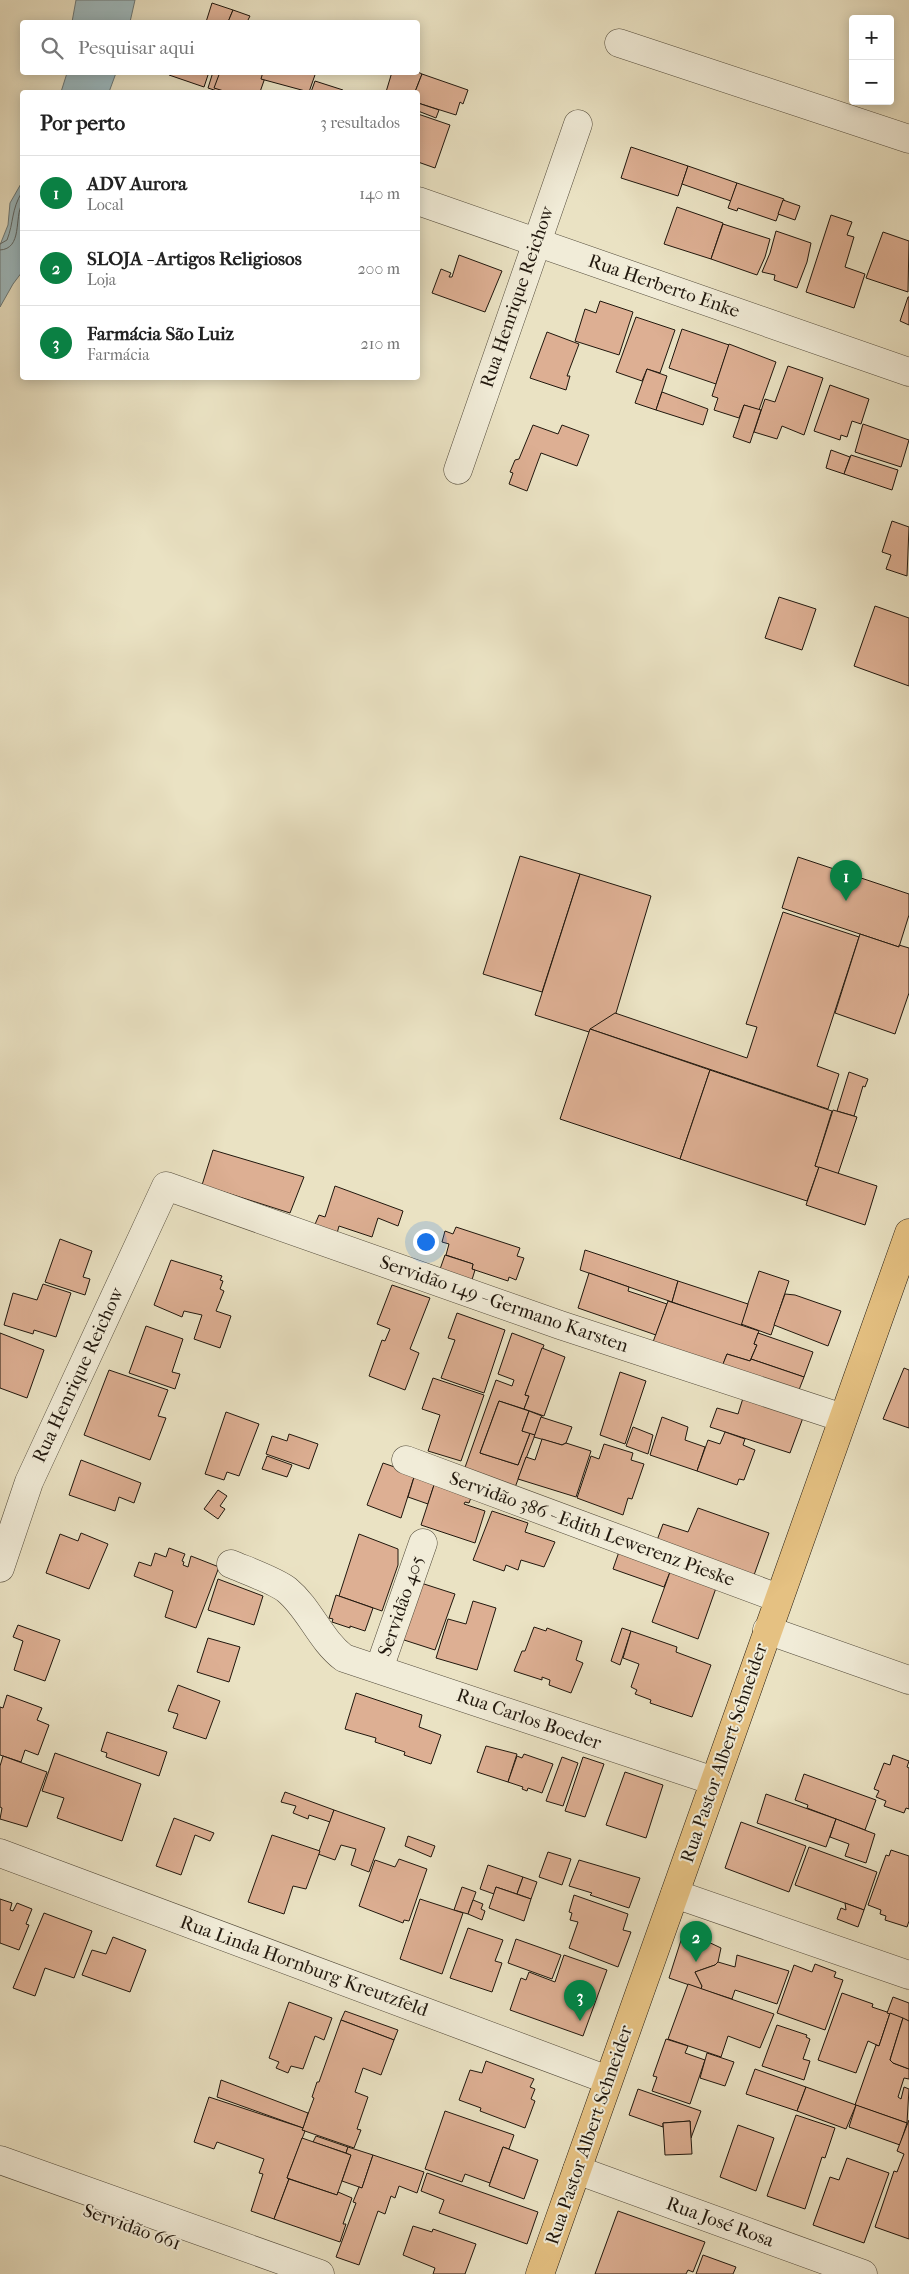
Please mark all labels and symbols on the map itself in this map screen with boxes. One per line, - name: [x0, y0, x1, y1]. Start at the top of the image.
- street label: Rua Henrique Reichow: [476, 203, 559, 391]
- street label: Rua Herberto Enke: [585, 250, 743, 322]
- pin: 1: [830, 860, 862, 901]
- your location: [413, 1229, 439, 1255]
- street label: Servidão 149 - Germano Karsten: [377, 1251, 631, 1357]
- street label: Rua Henrique Reichow: [28, 1283, 129, 1466]
- street label: Servidão 386 - Edith Lewerenz Pieske: [446, 1467, 738, 1591]
- street label: Servidão 405: [373, 1553, 429, 1659]
- street label: Rua Pastor Albert Schneider: [676, 1639, 772, 1866]
- street label: Rua Carlos Boeder: [454, 1684, 605, 1754]
- street label: Rua Linda Hornburg Kreutzfeld: [177, 1911, 432, 2021]
- pin: 2: [680, 1921, 712, 1962]
- pin: 3: [564, 1980, 596, 2021]
- street label: Rua Pastor Albert Schneider: [541, 2021, 637, 2248]
- street label: Rua José Rosa: [663, 2192, 777, 2252]
- street label: Servidão 661: [80, 2199, 184, 2255]

